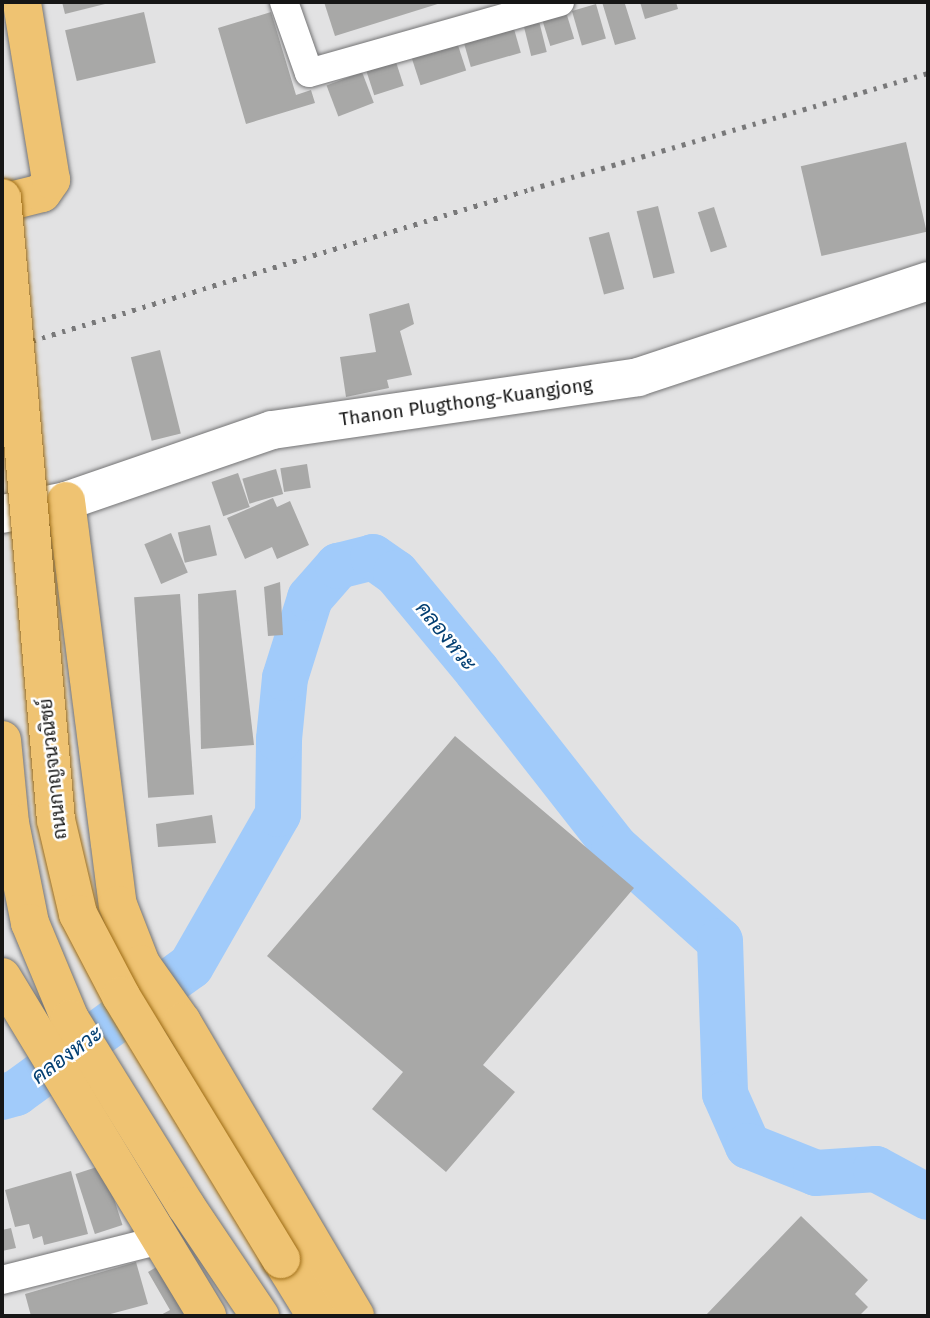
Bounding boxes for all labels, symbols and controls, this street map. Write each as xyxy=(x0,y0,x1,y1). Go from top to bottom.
street label: Thanon Plugthong-Kuangjong xyxy=(338,373,594,431)
water label: คลองหวะ xyxy=(410,596,482,676)
street label: ถนนกาญจนวณิชย์ xyxy=(34,697,72,841)
water label: คลองหวะ xyxy=(26,1021,108,1089)

